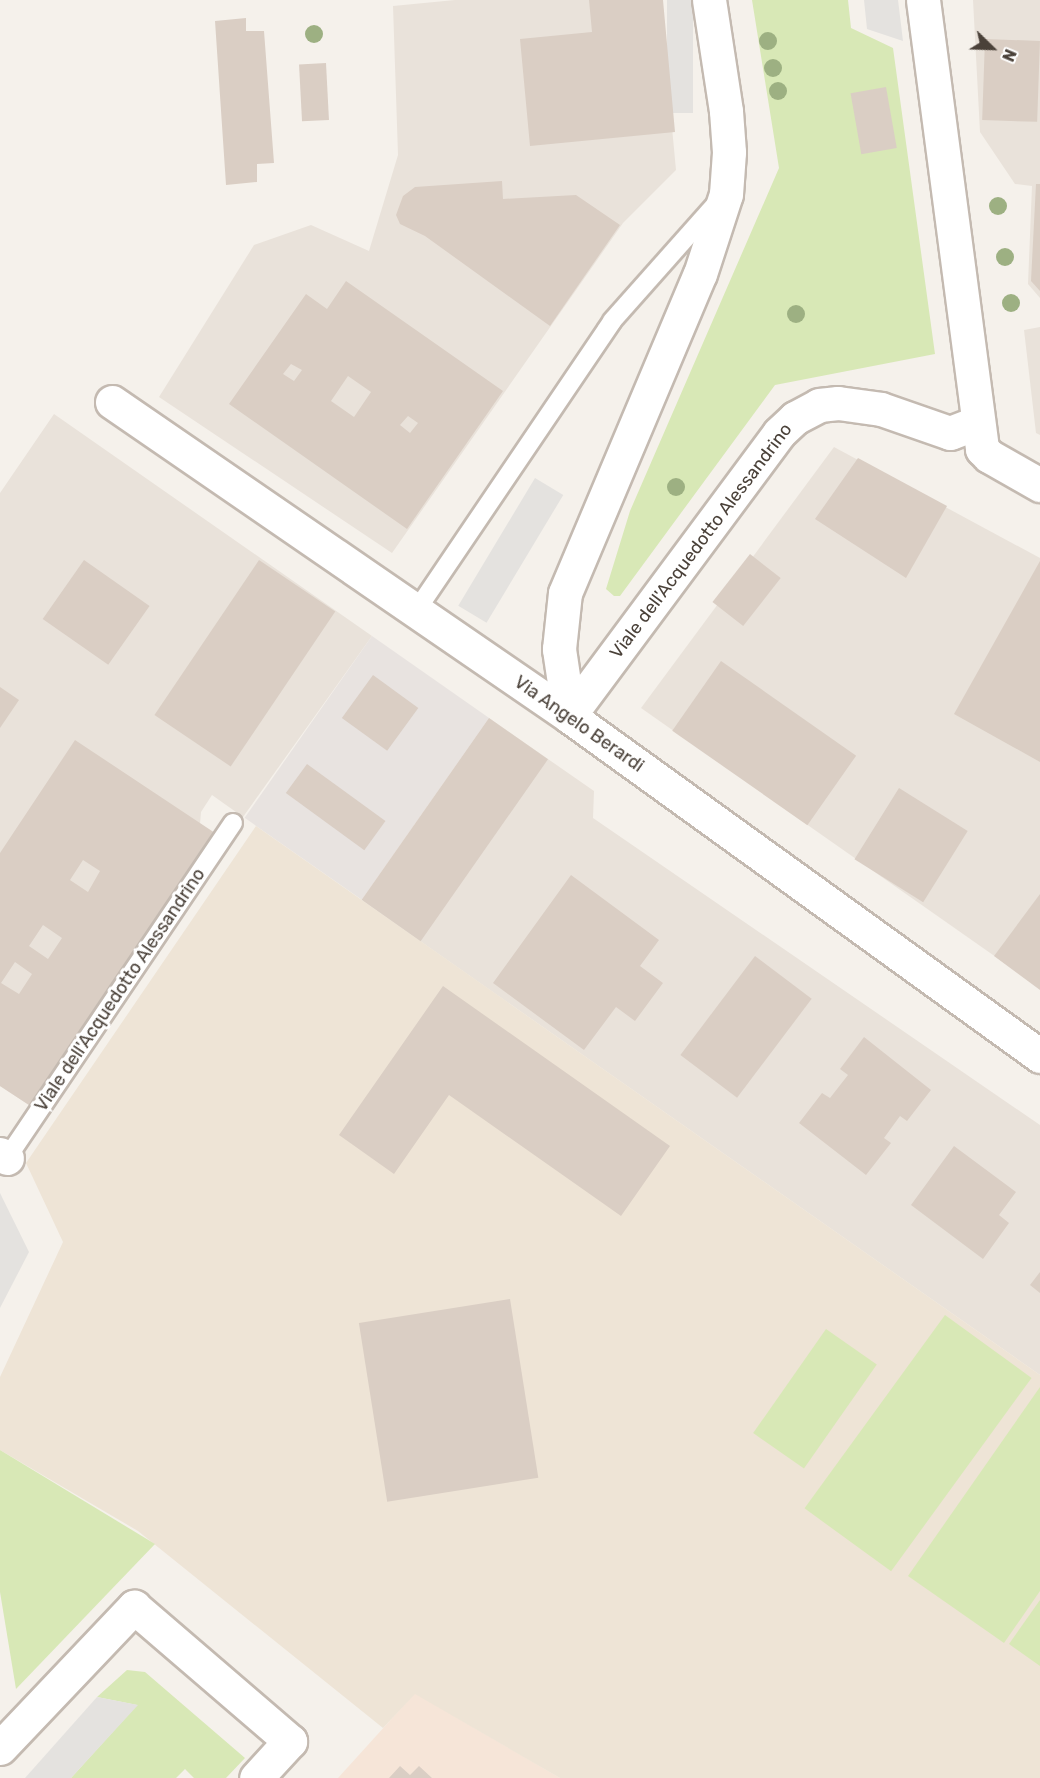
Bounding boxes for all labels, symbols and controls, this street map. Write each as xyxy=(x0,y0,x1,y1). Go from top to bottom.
north arrow xyxy=(962,18,1022,78)
text: N xyxy=(998,46,1020,64)
street label: Viale dell'Acquedotto Alessandrino xyxy=(605,419,797,663)
street label: Via Angelo Berardi xyxy=(510,671,648,777)
street label: Viale dell'Acquedotto Alessandrino xyxy=(30,864,210,1116)

